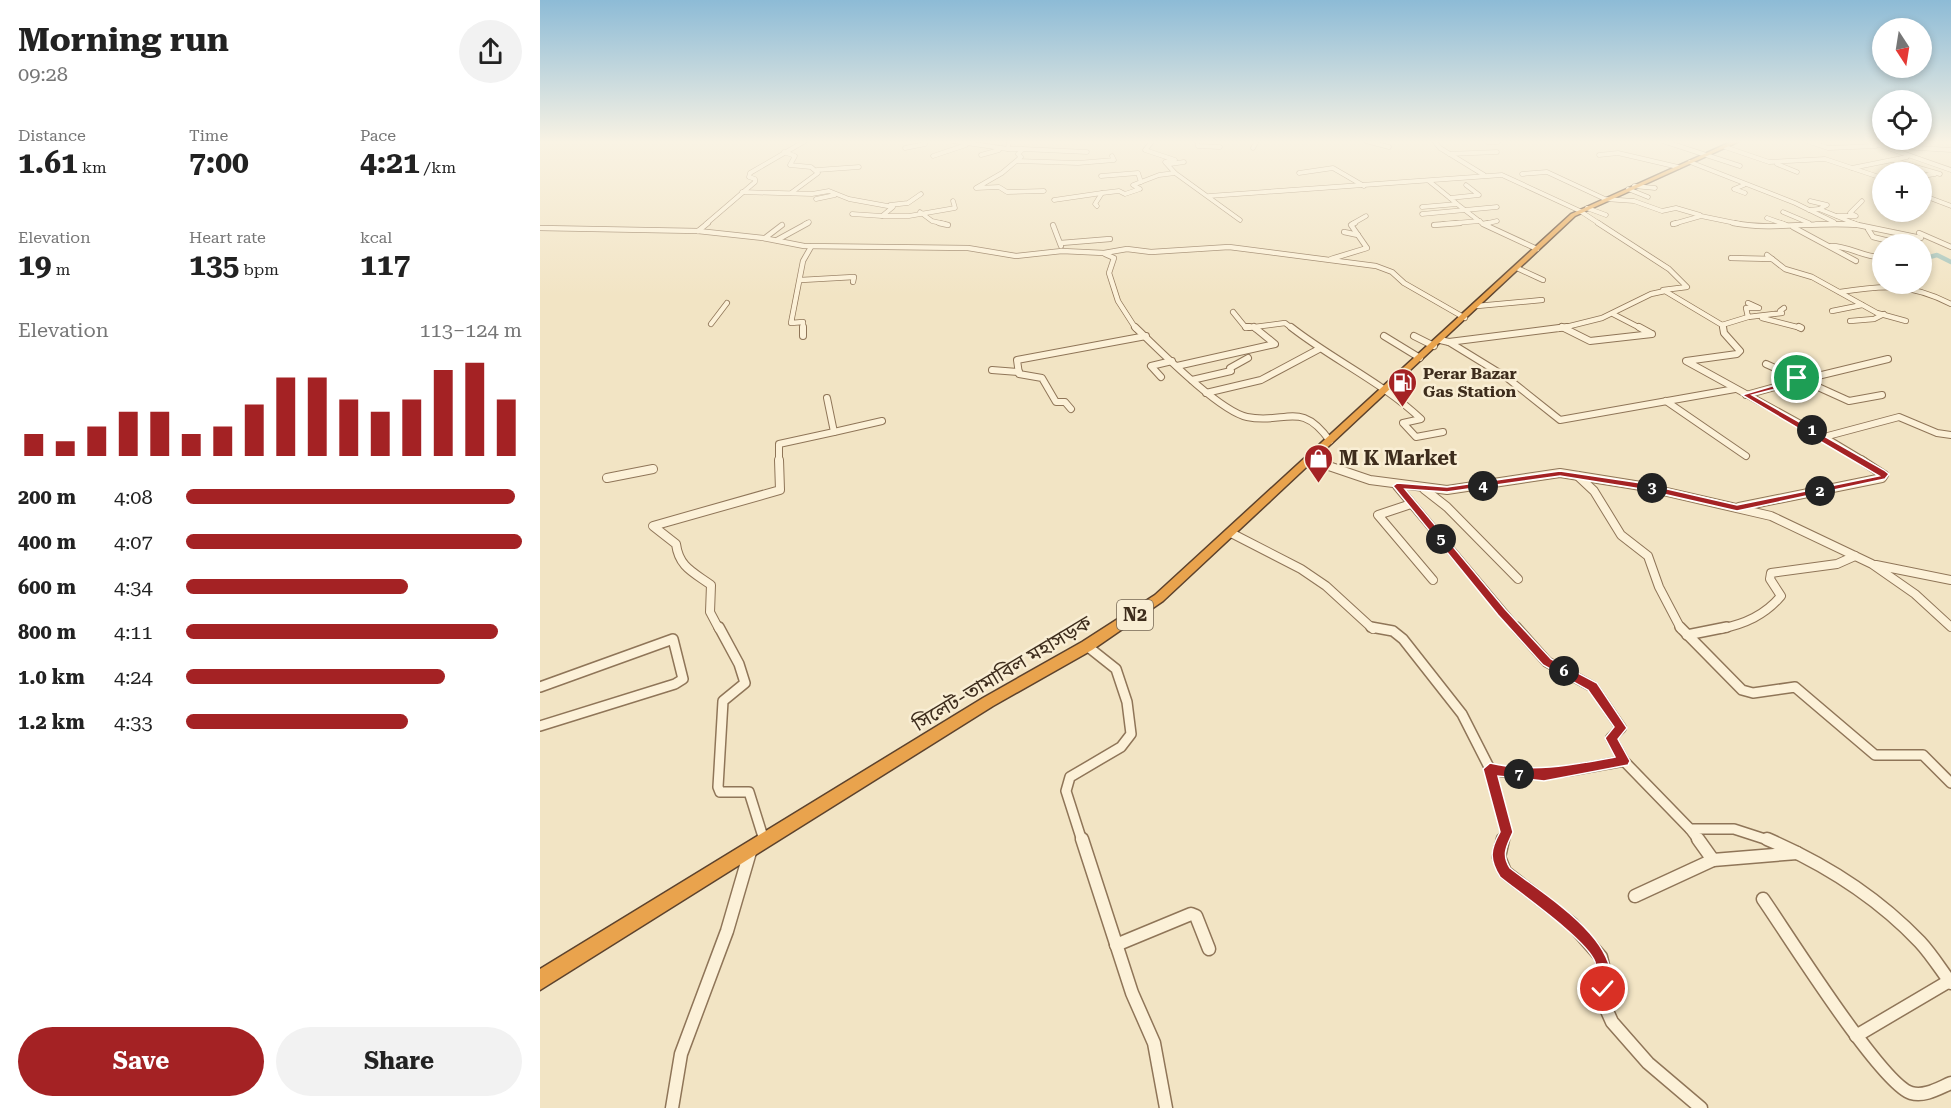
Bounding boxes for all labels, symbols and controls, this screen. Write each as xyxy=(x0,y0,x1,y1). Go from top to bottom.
north arrow xyxy=(1872,18,1932,78)
map controls xyxy=(1872,18,1932,294)
text: Morning run xyxy=(18,20,229,59)
button: share xyxy=(459,20,522,83)
text: 09:28 xyxy=(18,62,68,86)
button: locate xyxy=(1872,90,1932,150)
text: Distance xyxy=(18,126,86,145)
text: Time xyxy=(189,126,228,145)
text: Pace xyxy=(360,126,396,145)
text: 1.61 xyxy=(18,145,78,180)
text: 7:00 xyxy=(189,145,249,180)
text: 4:21 xyxy=(360,145,420,180)
text: km xyxy=(78,158,107,177)
text: /km xyxy=(420,158,456,177)
button: + xyxy=(1872,162,1932,222)
text: Elevation xyxy=(18,228,91,247)
text: Heart rate xyxy=(189,228,266,247)
text: kcal xyxy=(360,228,392,247)
button: − xyxy=(1872,234,1932,294)
text: 19 xyxy=(18,247,52,282)
text: 135 xyxy=(189,247,239,282)
text: 117 xyxy=(360,247,410,282)
text: m xyxy=(52,260,70,279)
text: bpm xyxy=(239,260,279,279)
text: Elevation xyxy=(18,318,109,342)
text: 113–124 m xyxy=(419,318,522,342)
pin xyxy=(1771,352,1822,403)
icon: arrive xyxy=(1780,361,1813,394)
place label: Perar Bazar Gas Station xyxy=(1423,364,1517,401)
fuel station icon: Perar Bazar Gas Station xyxy=(1386,366,1418,408)
pin: 1 xyxy=(1797,415,1827,445)
text: 1 xyxy=(1808,420,1816,439)
shop icon: M K Market xyxy=(1302,442,1334,484)
place label: M K Market xyxy=(1339,446,1457,470)
pin: 4 xyxy=(1468,471,1498,501)
pin: 3 xyxy=(1637,473,1667,503)
text: 4 xyxy=(1479,476,1487,495)
pin: 2 xyxy=(1805,476,1835,506)
text: 3 xyxy=(1648,478,1656,497)
text: 2 xyxy=(1816,481,1824,500)
text: 200 m xyxy=(18,485,76,509)
text: 4:08 xyxy=(114,485,153,509)
pin: 5 xyxy=(1426,524,1456,554)
text: 5 xyxy=(1437,529,1445,548)
text: 400 m xyxy=(18,530,76,554)
text: 4:07 xyxy=(114,530,153,554)
text: 600 m xyxy=(18,575,76,599)
text: 4:34 xyxy=(114,575,153,599)
road number: N2 xyxy=(1117,600,1153,630)
street label: সিলেট-তামাবিল মহাসড়ক xyxy=(907,610,1097,736)
text: 800 m xyxy=(18,620,76,644)
text: 4:11 xyxy=(114,620,153,644)
pin: 6 xyxy=(1549,656,1579,686)
text: 6 xyxy=(1560,661,1568,680)
text: 1.0 km xyxy=(18,665,85,689)
text: 4:24 xyxy=(114,665,153,689)
text: 1.2 km xyxy=(18,710,85,734)
text: 4:33 xyxy=(114,710,153,734)
pin: 7 xyxy=(1504,759,1534,789)
text: 7 xyxy=(1515,764,1523,783)
pin xyxy=(1577,963,1628,1014)
icon: check xyxy=(1586,972,1619,1005)
button: Save xyxy=(18,1027,264,1096)
button: Share xyxy=(276,1027,522,1096)

